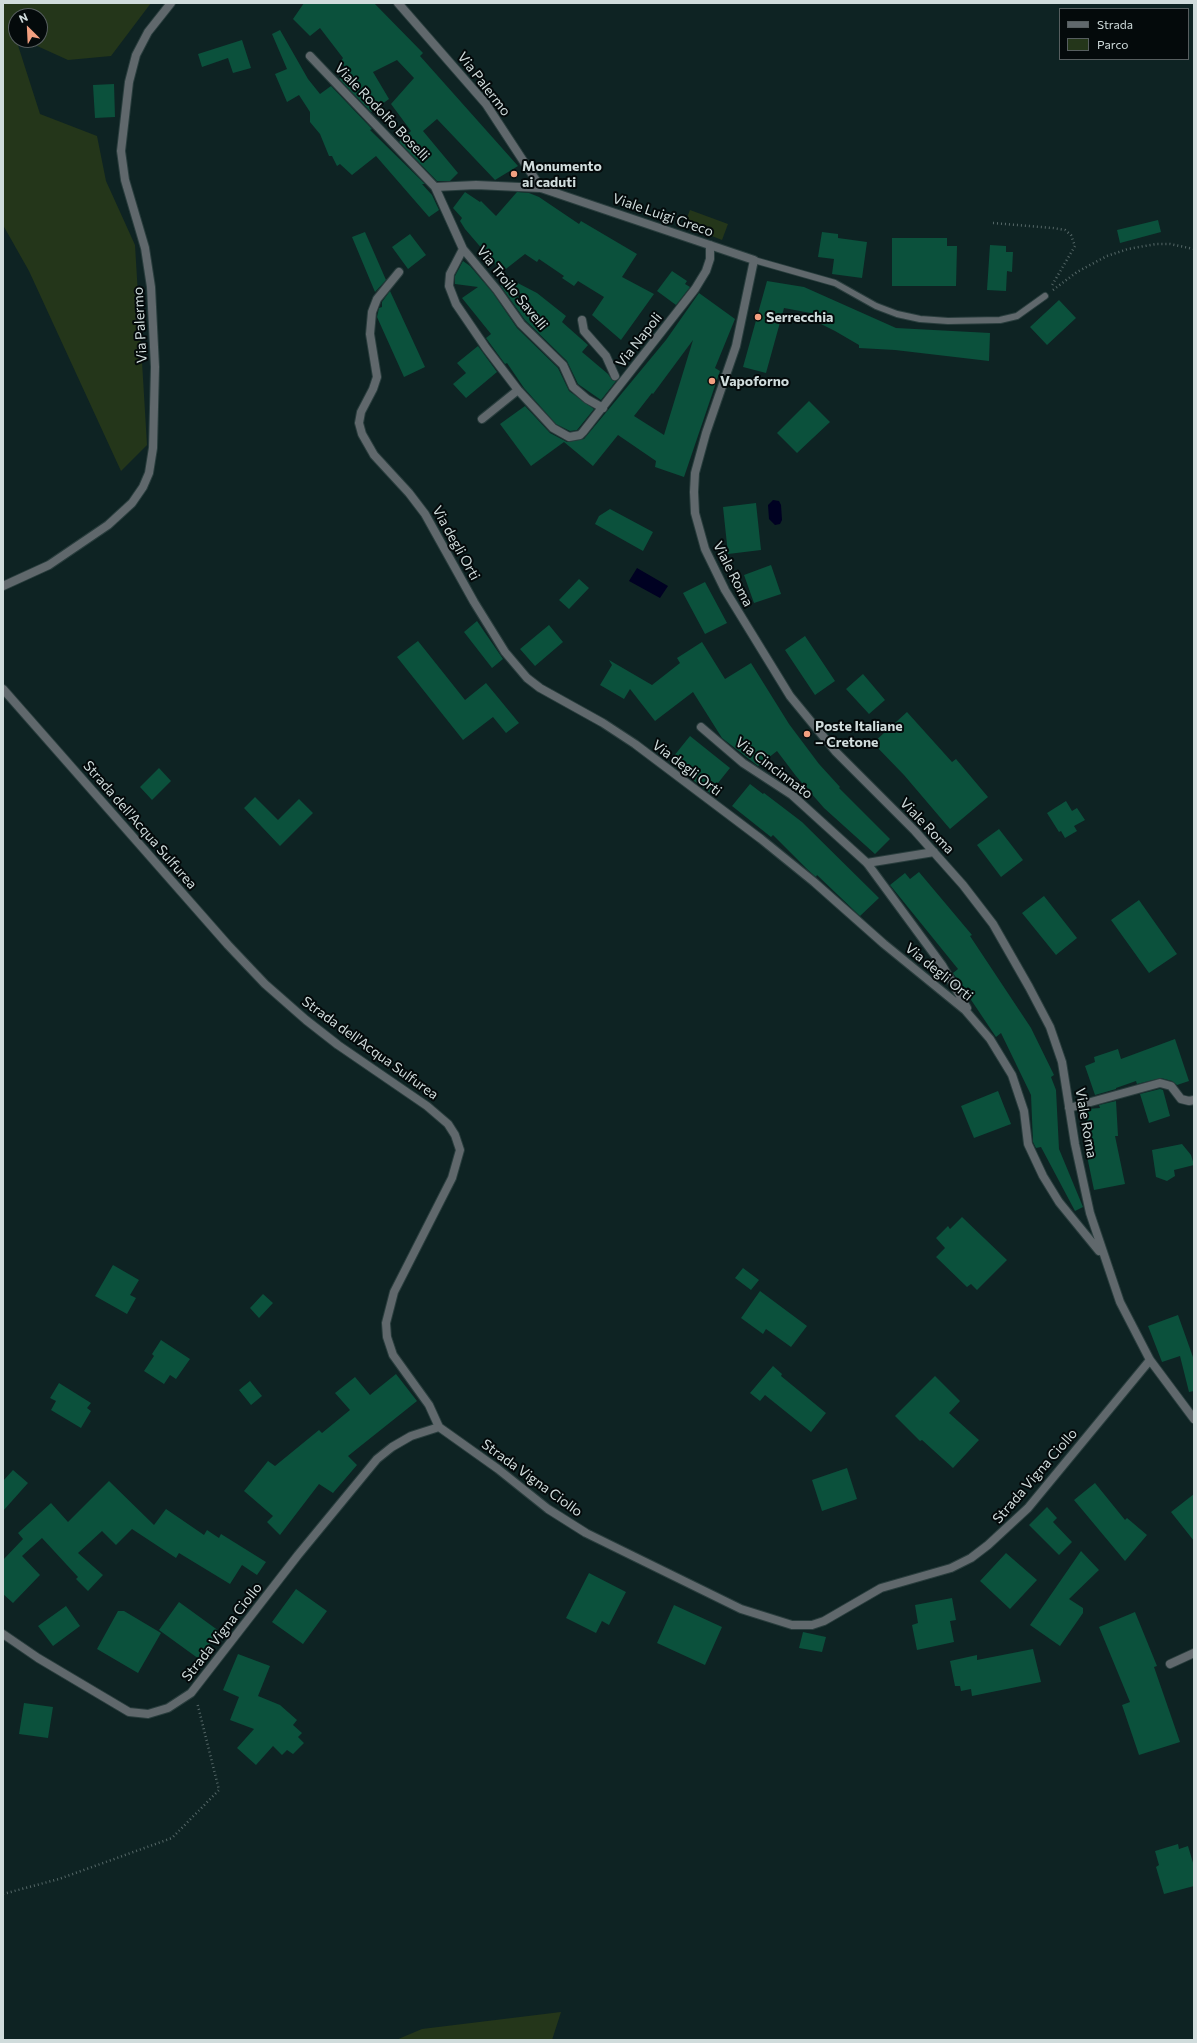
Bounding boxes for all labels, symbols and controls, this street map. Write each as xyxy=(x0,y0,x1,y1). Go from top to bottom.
north arrow xyxy=(8,8,48,48)
legend xyxy=(1059,8,1189,60)
text: N xyxy=(17,10,30,25)
text: Strada xyxy=(1097,17,1133,31)
text: Parco xyxy=(1097,37,1129,51)
street label: Via Palermo xyxy=(454,49,514,119)
street label: Viale Rodolfo Boselli xyxy=(331,60,433,164)
place label: Monumento ai caduti xyxy=(522,158,602,190)
marker: Monumento ai caduti xyxy=(509,169,519,179)
street label: Viale Luigi Greco xyxy=(610,190,716,240)
street label: Via Troilo Savelli xyxy=(473,243,551,333)
street label: Via Palermo xyxy=(130,286,150,364)
street label: Via Napoli xyxy=(612,309,666,371)
place label: Serrecchia xyxy=(766,309,833,325)
marker: Serrecchia xyxy=(753,312,763,322)
place label: Vapoforno xyxy=(720,373,789,389)
marker: Vapoforno xyxy=(707,376,717,386)
street label: Via degli Orti xyxy=(429,503,483,583)
street label: Viale Roma xyxy=(709,539,757,609)
place label: Poste Italiane – Cretone xyxy=(815,718,903,750)
marker: Poste Italiane – Cretone xyxy=(802,729,812,739)
street label: Via Cincinnato xyxy=(732,734,816,802)
street label: Via degli Orti xyxy=(649,736,725,800)
street label: Strada dell'Acqua Sulfurea xyxy=(80,757,200,893)
street label: Viale Roma xyxy=(896,795,958,857)
street label: Via degli Orti xyxy=(902,940,976,1004)
street label: Strada dell'Acqua Sulfurea xyxy=(298,993,442,1103)
street label: Viale Roma xyxy=(1072,1087,1100,1159)
street label: Strada Vigna Ciollo xyxy=(989,1425,1081,1527)
street label: Strada Vigna Ciollo xyxy=(478,1436,586,1520)
street label: Strada Vigna Ciollo xyxy=(178,1579,266,1685)

